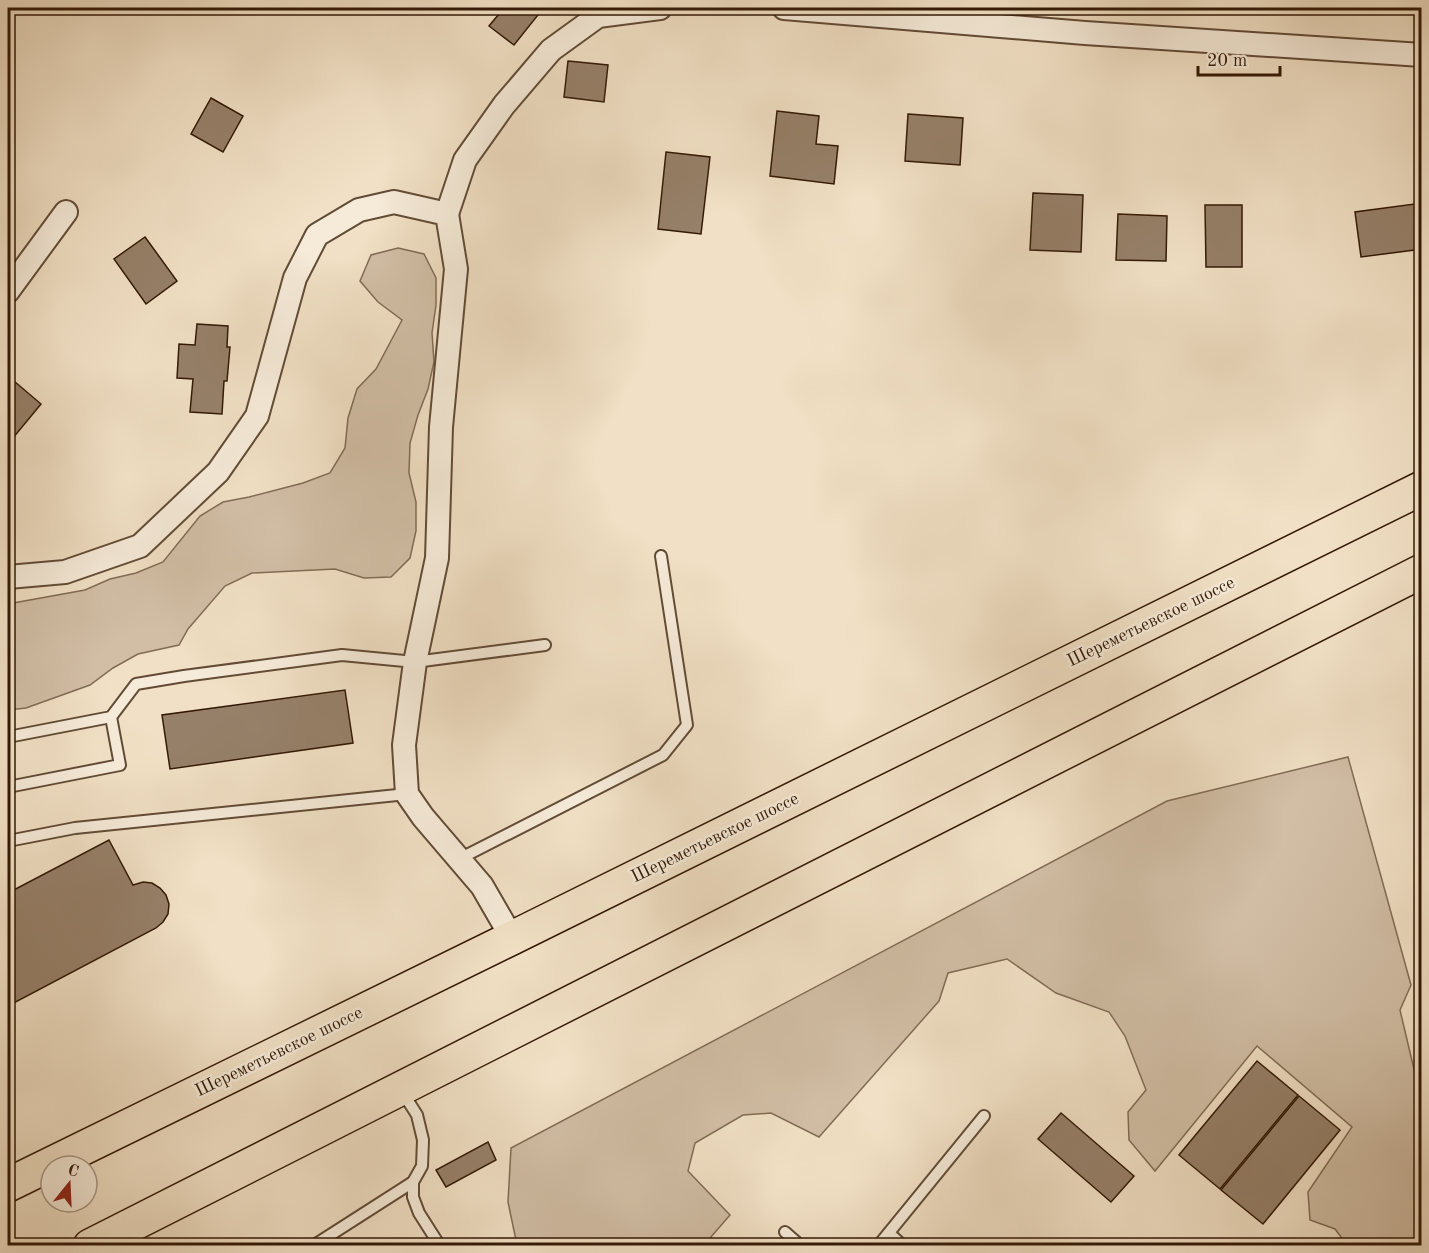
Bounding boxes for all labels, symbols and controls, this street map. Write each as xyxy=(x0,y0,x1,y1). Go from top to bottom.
scale bar xyxy=(1198,39,1280,77)
text: 20 m xyxy=(1207,52,1247,70)
street label: Шереметьевское шоссе xyxy=(1064,574,1238,670)
street label: Шереметьевское шоссе xyxy=(628,790,802,886)
street label: Шереметьевское шоссе xyxy=(192,1004,366,1100)
north arrow xyxy=(39,1154,99,1214)
text: С xyxy=(66,1162,81,1181)

